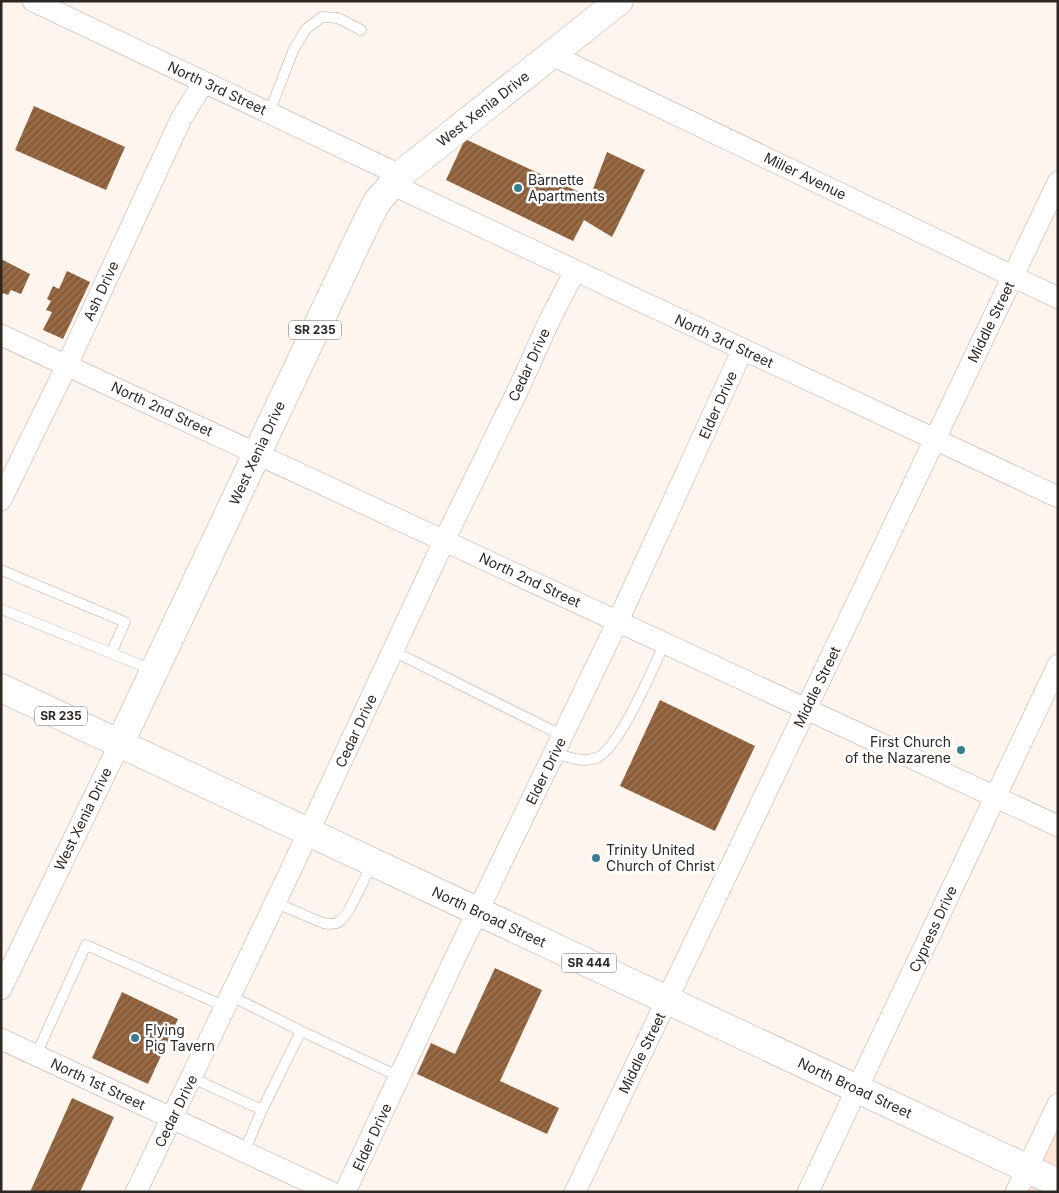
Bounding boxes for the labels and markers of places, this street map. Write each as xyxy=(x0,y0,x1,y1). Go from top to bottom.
place label: Barnette Apartments xyxy=(528,171,605,204)
marker: Barnette Apartments xyxy=(512,182,524,194)
place label: First Church of the Nazarene xyxy=(845,733,951,766)
marker: First Church of the Nazarene xyxy=(955,744,967,756)
place label: Trinity United Church of Christ xyxy=(606,841,715,874)
marker: Trinity United Church of Christ xyxy=(590,852,602,864)
place label: Flying Pig Tavern xyxy=(145,1021,215,1054)
marker: Flying Pig Tavern xyxy=(129,1032,141,1044)

